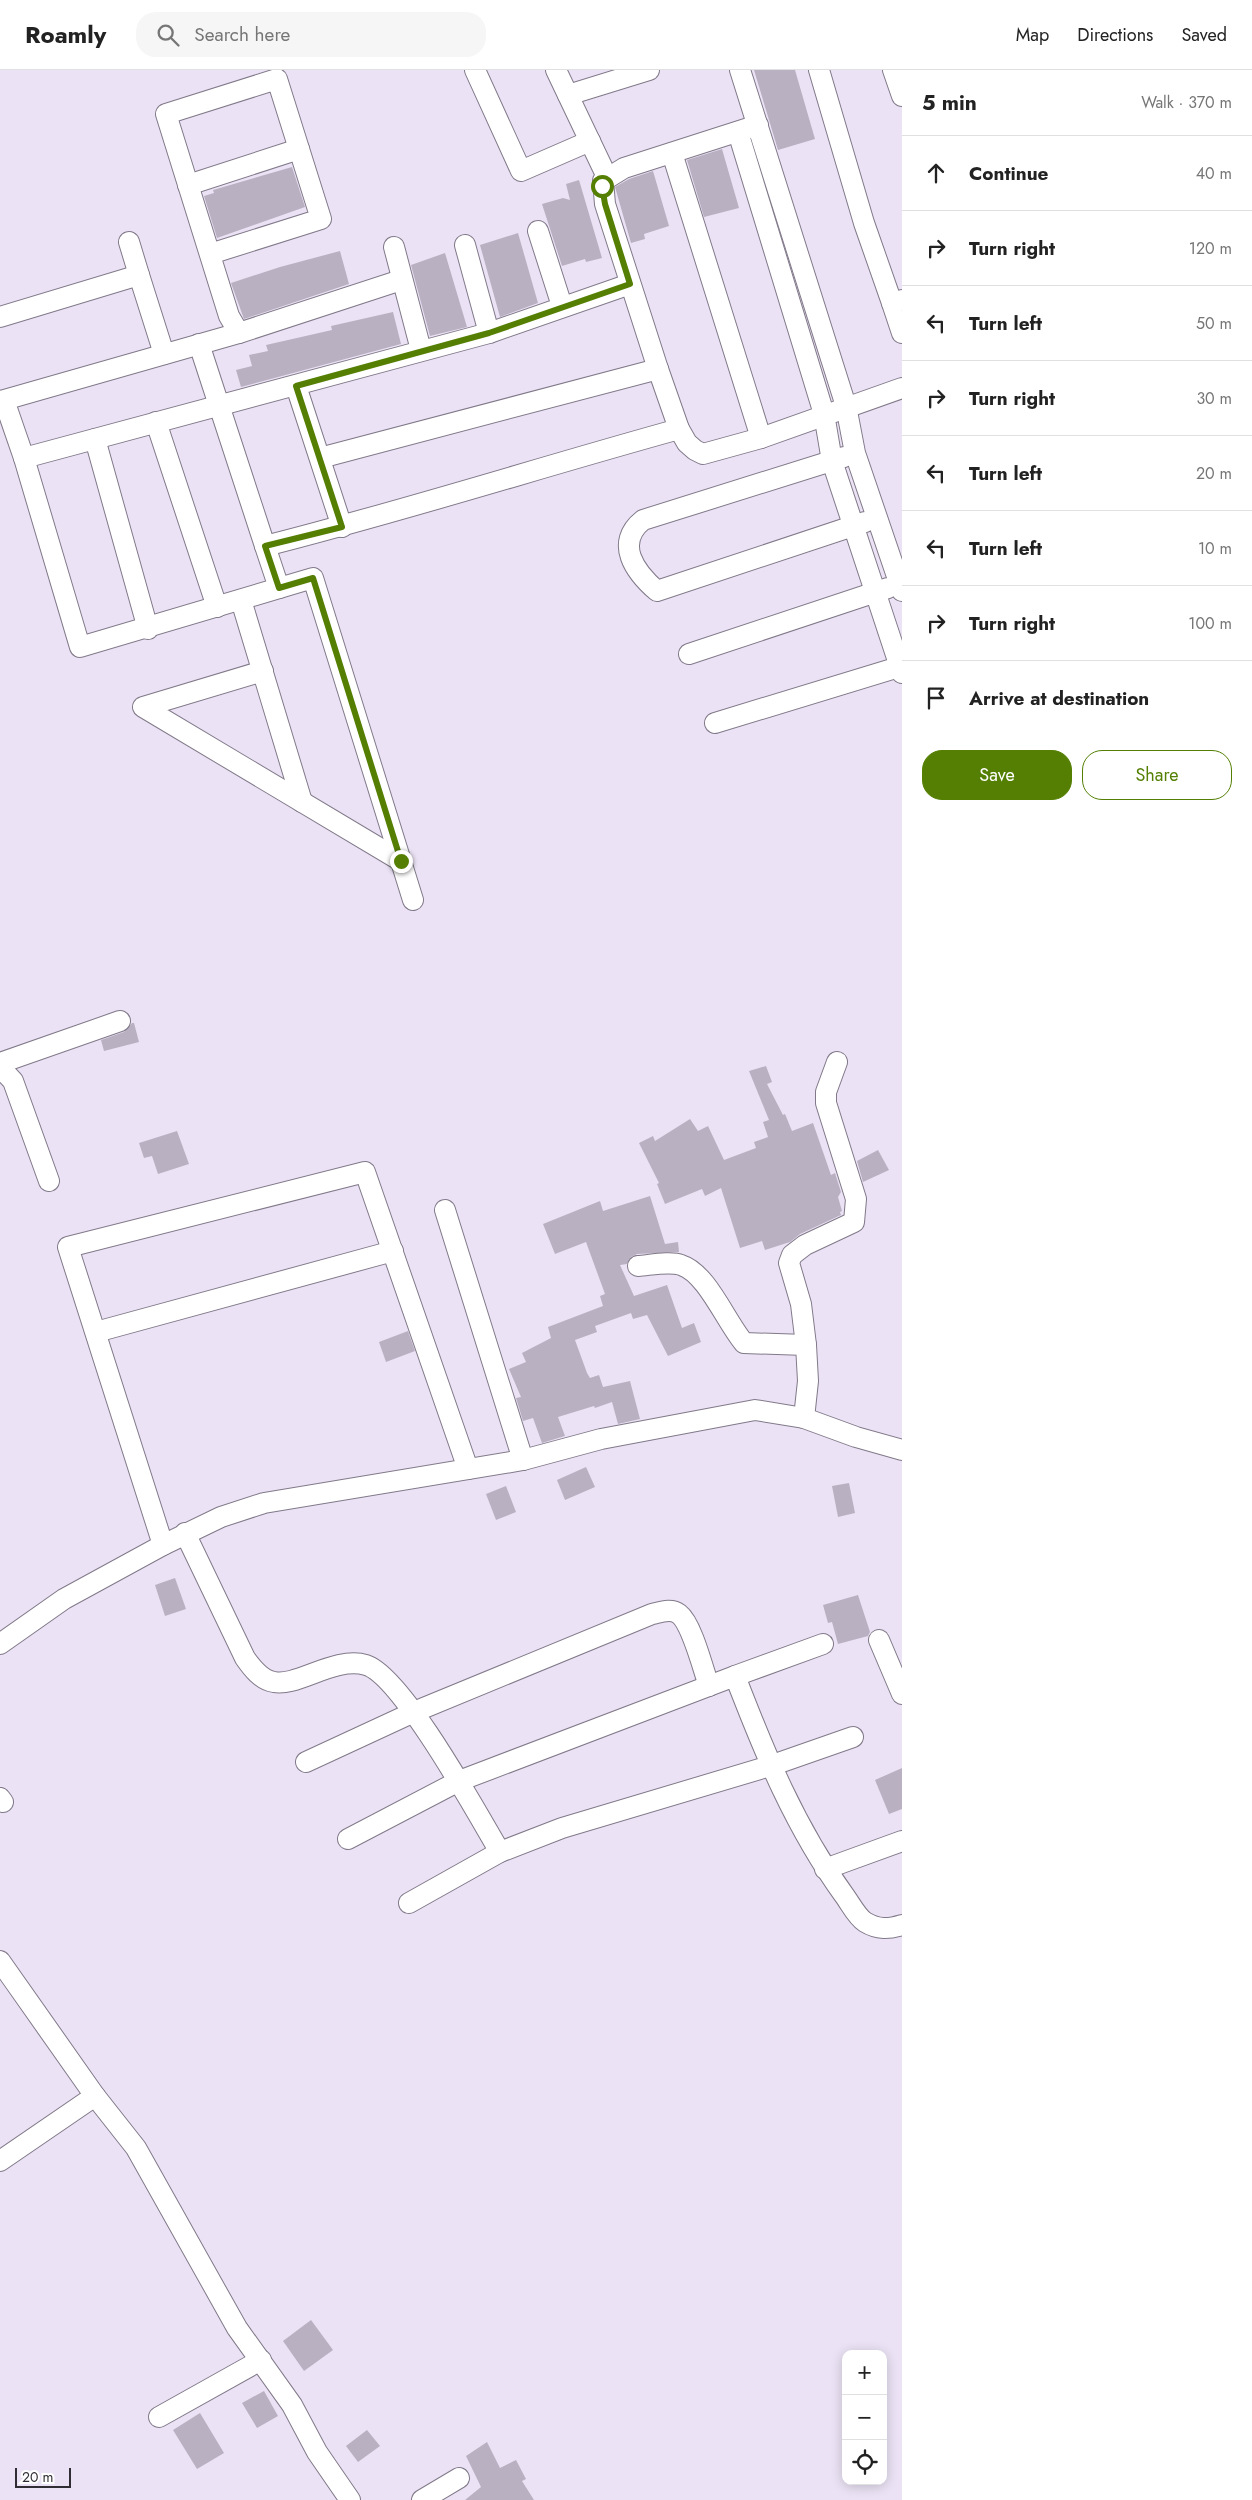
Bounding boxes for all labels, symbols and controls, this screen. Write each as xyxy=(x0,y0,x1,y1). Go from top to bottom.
search box xyxy=(136,12,486,57)
text: Roamly xyxy=(25,17,106,52)
icon: search xyxy=(154,21,182,49)
text: Search here xyxy=(194,21,290,48)
text: Map xyxy=(1016,22,1049,48)
text: Directions xyxy=(1077,22,1153,48)
text: Saved xyxy=(1181,22,1227,48)
text: 5 min xyxy=(922,88,977,118)
text: Walk · 370 m xyxy=(1141,91,1232,114)
icon: ahead xyxy=(922,159,950,187)
text: Continue xyxy=(969,160,1048,187)
text: 40 m xyxy=(1196,162,1232,185)
route start xyxy=(591,175,614,198)
icon: right xyxy=(922,234,950,262)
text: Turn right xyxy=(969,235,1055,262)
text: 120 m xyxy=(1189,237,1232,260)
icon: left xyxy=(922,309,950,337)
text: Turn left xyxy=(969,310,1042,337)
text: 50 m xyxy=(1196,312,1232,335)
icon: right xyxy=(922,384,950,412)
text: Turn right xyxy=(969,385,1055,412)
text: 30 m xyxy=(1196,387,1232,410)
icon: left xyxy=(922,459,950,487)
text: Turn left xyxy=(969,460,1042,487)
text: 20 m xyxy=(1196,462,1232,485)
icon: left xyxy=(922,534,950,562)
text: Turn left xyxy=(969,535,1042,562)
text: 10 m xyxy=(1198,537,1232,560)
icon: right xyxy=(922,609,950,637)
text: Turn right xyxy=(969,610,1055,637)
text: 100 m xyxy=(1188,612,1232,635)
icon: arrive xyxy=(922,684,950,712)
text: Arrive at destination xyxy=(969,685,1149,712)
button: Save xyxy=(922,750,1072,800)
button: Share xyxy=(1082,750,1232,800)
route end xyxy=(390,850,413,873)
map controls xyxy=(842,2350,887,2485)
button: + xyxy=(842,2350,887,2395)
button: − xyxy=(842,2395,887,2440)
button: locate xyxy=(842,2440,887,2485)
scale bar xyxy=(15,2465,71,2488)
text: 20 m xyxy=(22,2467,54,2487)

